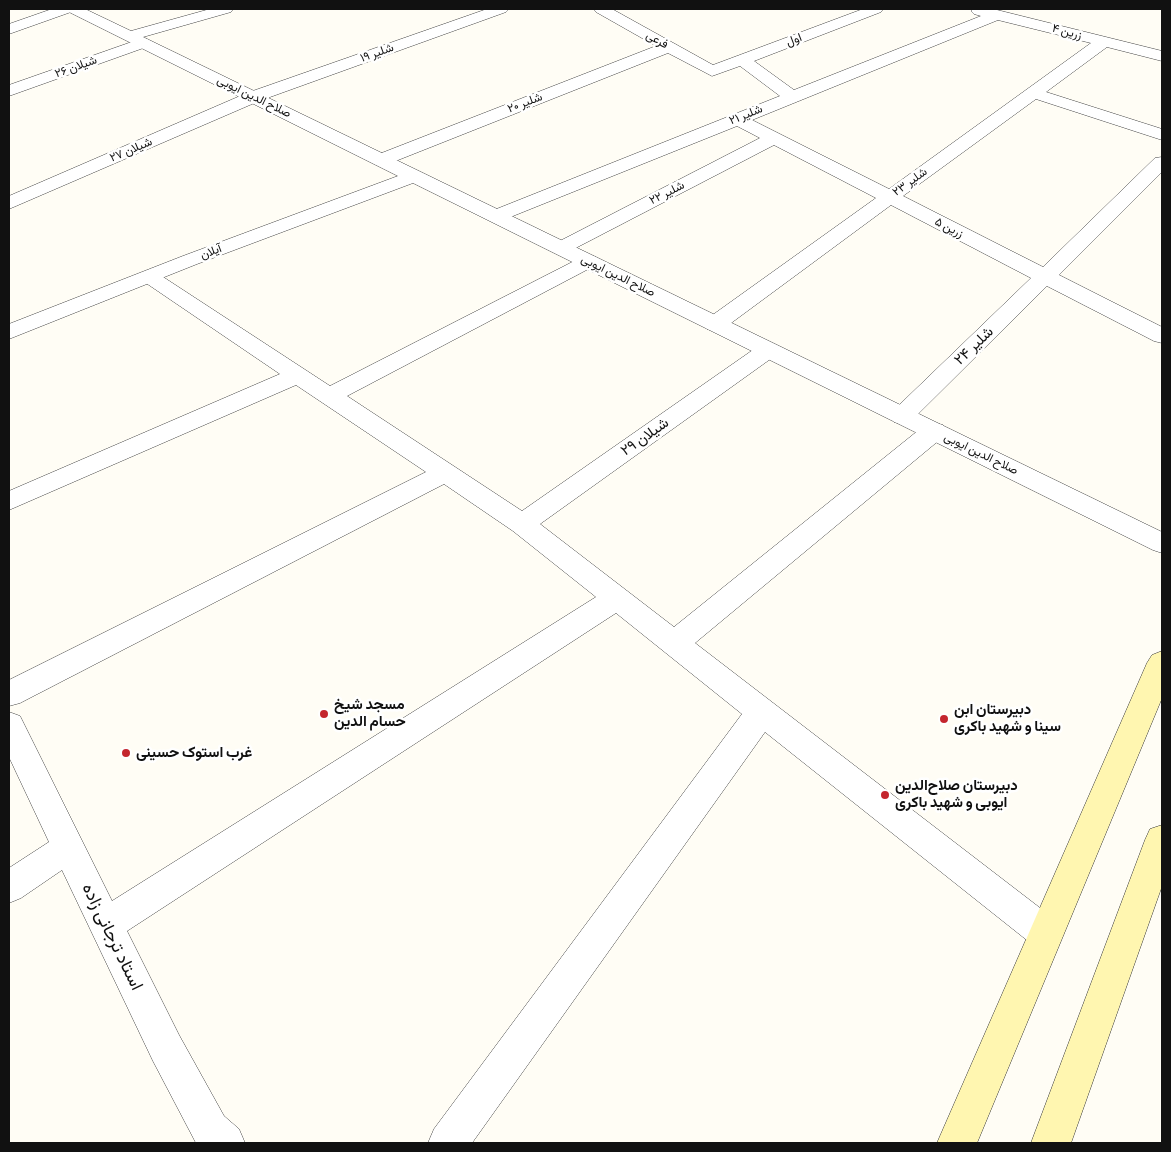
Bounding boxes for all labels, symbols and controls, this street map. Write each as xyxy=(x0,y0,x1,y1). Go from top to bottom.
street label: زرین ۴ xyxy=(1051,21,1083,43)
street label: فرعی xyxy=(643,28,671,52)
street label: اول xyxy=(784,30,804,50)
street label: شلیر ۱۹ xyxy=(358,40,396,66)
street label: شیلان ۲۶ xyxy=(53,53,99,81)
street label: صلاح الدین ایوبی xyxy=(215,73,293,121)
street label: شلیر ۲۰ xyxy=(505,90,545,116)
street label: شلیر ۲۱ xyxy=(727,102,765,128)
street label: شیلان ۲۷ xyxy=(108,135,154,165)
street label: شلیر ۲۳ xyxy=(890,165,930,199)
street label: شلیر ۲۲ xyxy=(647,178,687,208)
street label: زرین ۵ xyxy=(932,215,966,241)
street label: آیلان xyxy=(198,241,224,263)
street label: صلاح الدین ایوبی xyxy=(579,252,657,300)
street label: شلیر ۲۴ xyxy=(951,323,997,369)
street label: شیلان ۲۹ xyxy=(617,414,673,460)
street label: صلاح الدین ایوبی xyxy=(942,430,1020,478)
place label: مسجد شیخ حسام الدین xyxy=(334,696,406,731)
place label: دبیرستان ابن سینا و شهید باکری xyxy=(954,701,1061,736)
marker: مسجد شیخ حسام الدین xyxy=(318,708,330,720)
marker: دبیرستان ابن سینا و شهید باکری xyxy=(938,713,950,725)
place label: غرب استوک حسینی xyxy=(136,744,252,762)
marker: غرب استوک حسینی xyxy=(120,747,132,759)
place label: دبیرستان صلاح‌الدین ایوبی و شهید باکری xyxy=(895,777,1018,812)
marker: دبیرستان صلاح‌الدین ایوبی و شهید باکری xyxy=(879,789,891,801)
street label: استاد ترجانی زاده xyxy=(77,880,147,994)

